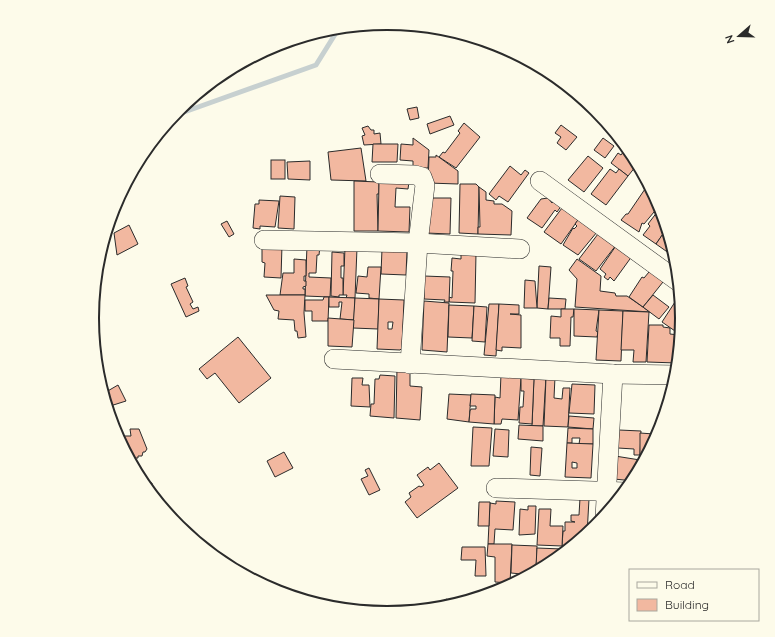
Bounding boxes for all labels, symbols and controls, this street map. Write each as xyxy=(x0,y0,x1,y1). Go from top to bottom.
north arrow xyxy=(719,16,759,56)
text: N xyxy=(722,33,738,46)
legend xyxy=(629,569,759,621)
text: Road xyxy=(665,577,695,592)
text: Building xyxy=(665,597,709,612)

